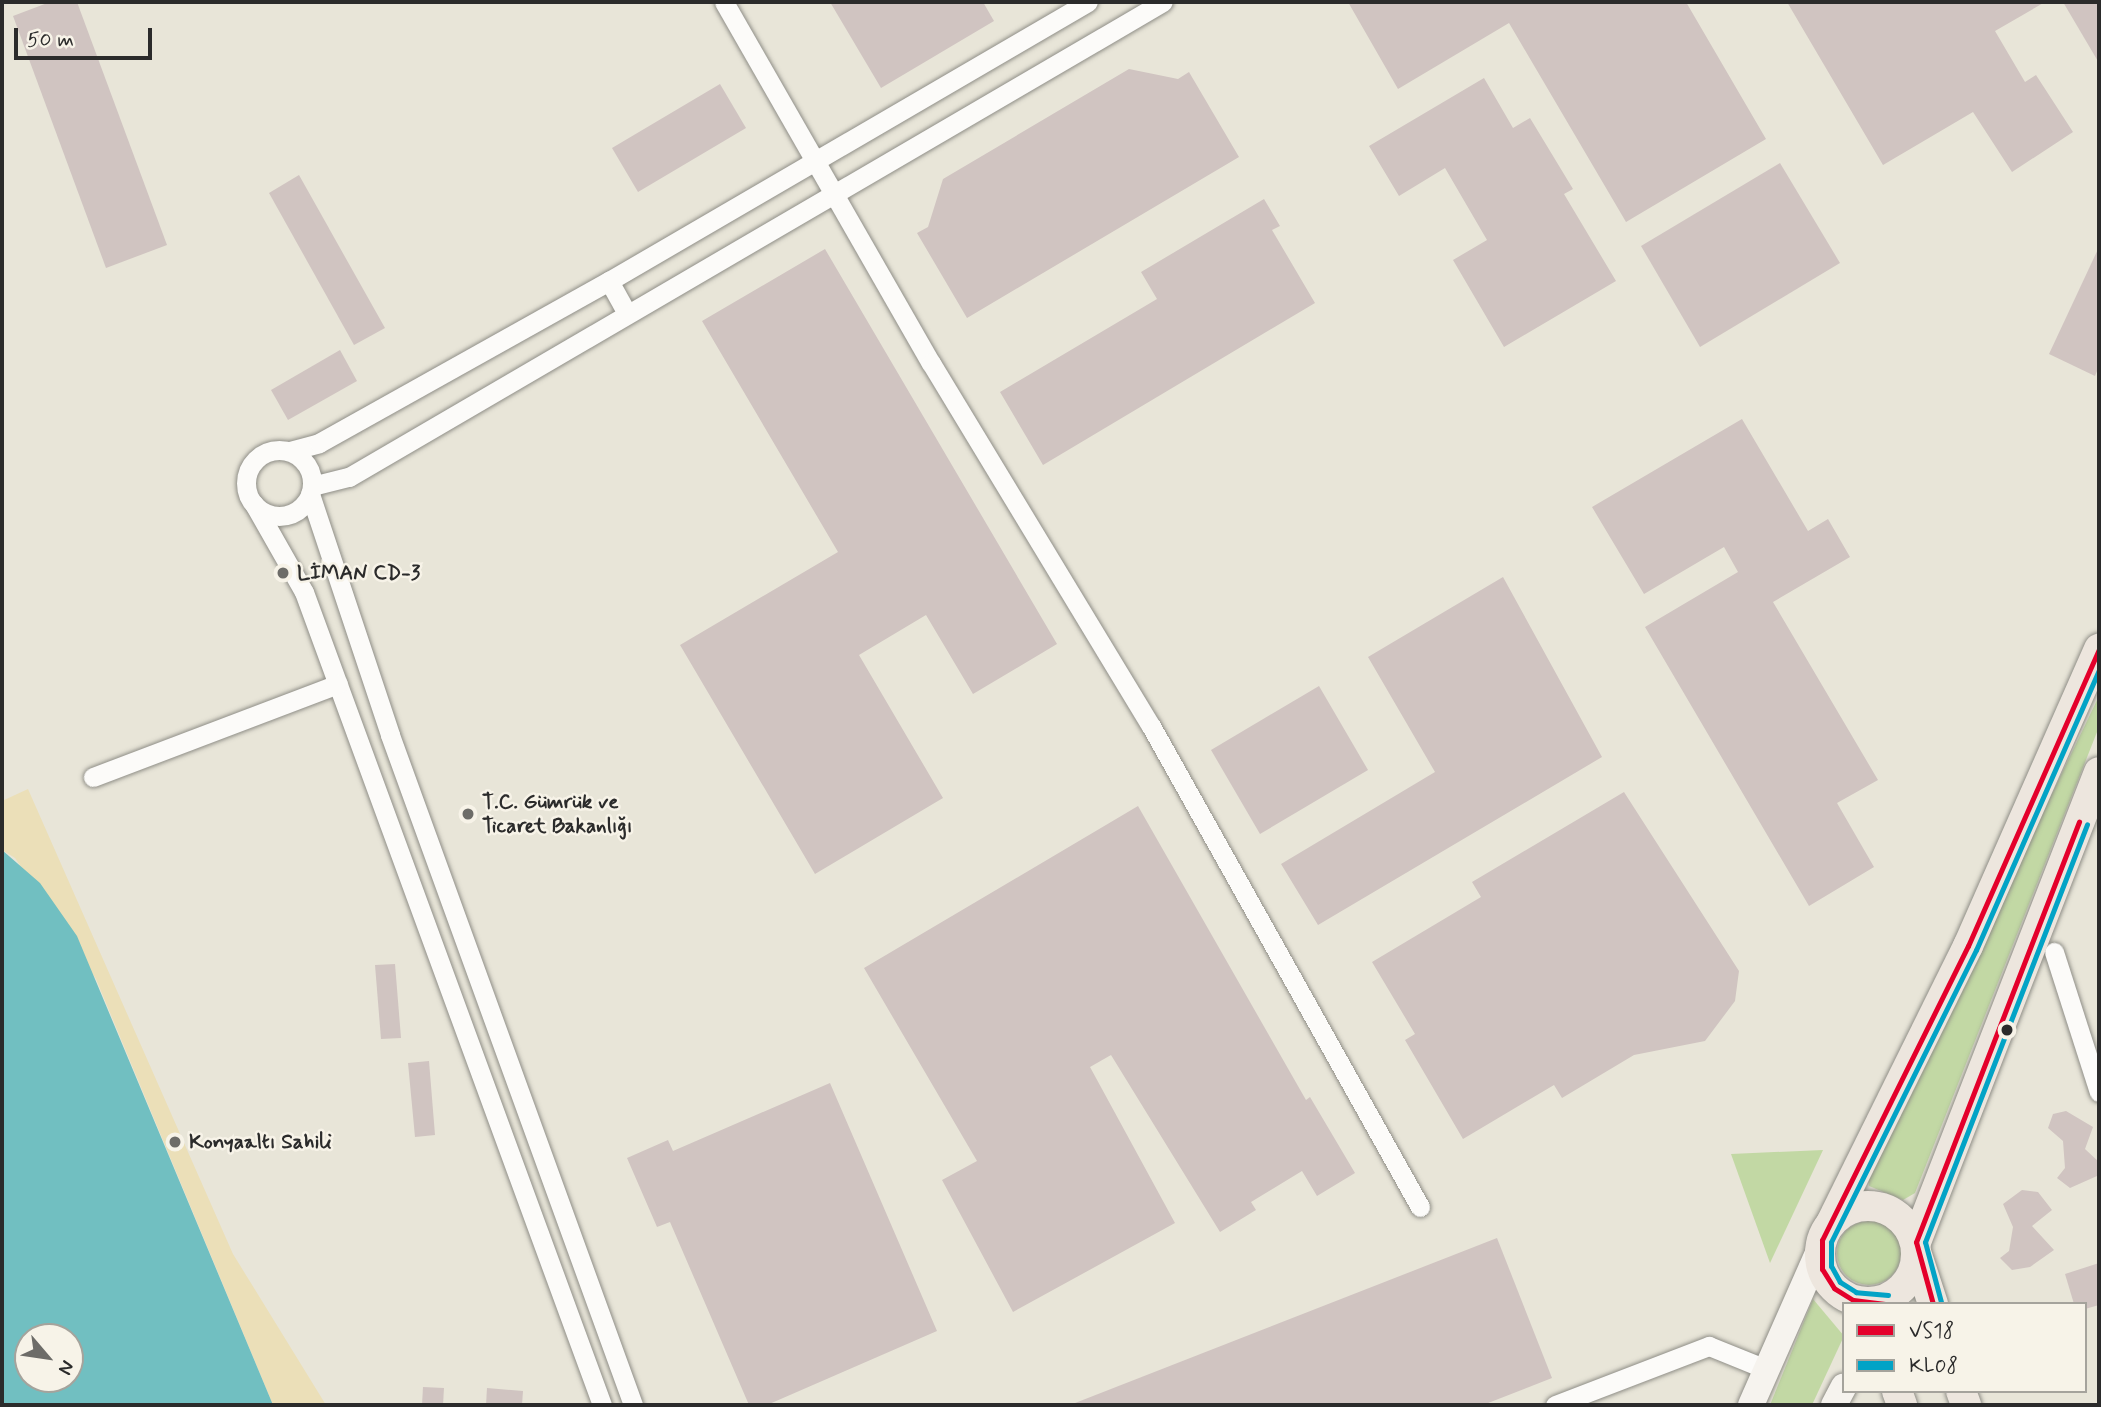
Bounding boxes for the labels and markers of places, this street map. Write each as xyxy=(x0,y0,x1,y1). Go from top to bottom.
place label: LİMAN CD-3 xyxy=(297,560,421,586)
marker: LİMAN CD-3 xyxy=(275,565,291,581)
place label: T.C. Gümrük ve Ticaret Bakanlığı xyxy=(482,789,640,839)
marker: T.C. Gümrük ve Ticaret Bakanlığı xyxy=(460,806,476,822)
unlabelled marker xyxy=(2000,1023,2014,1037)
place label: Konyaaltı Sahili xyxy=(189,1129,332,1155)
marker: Konyaaltı Sahili xyxy=(167,1134,183,1150)

